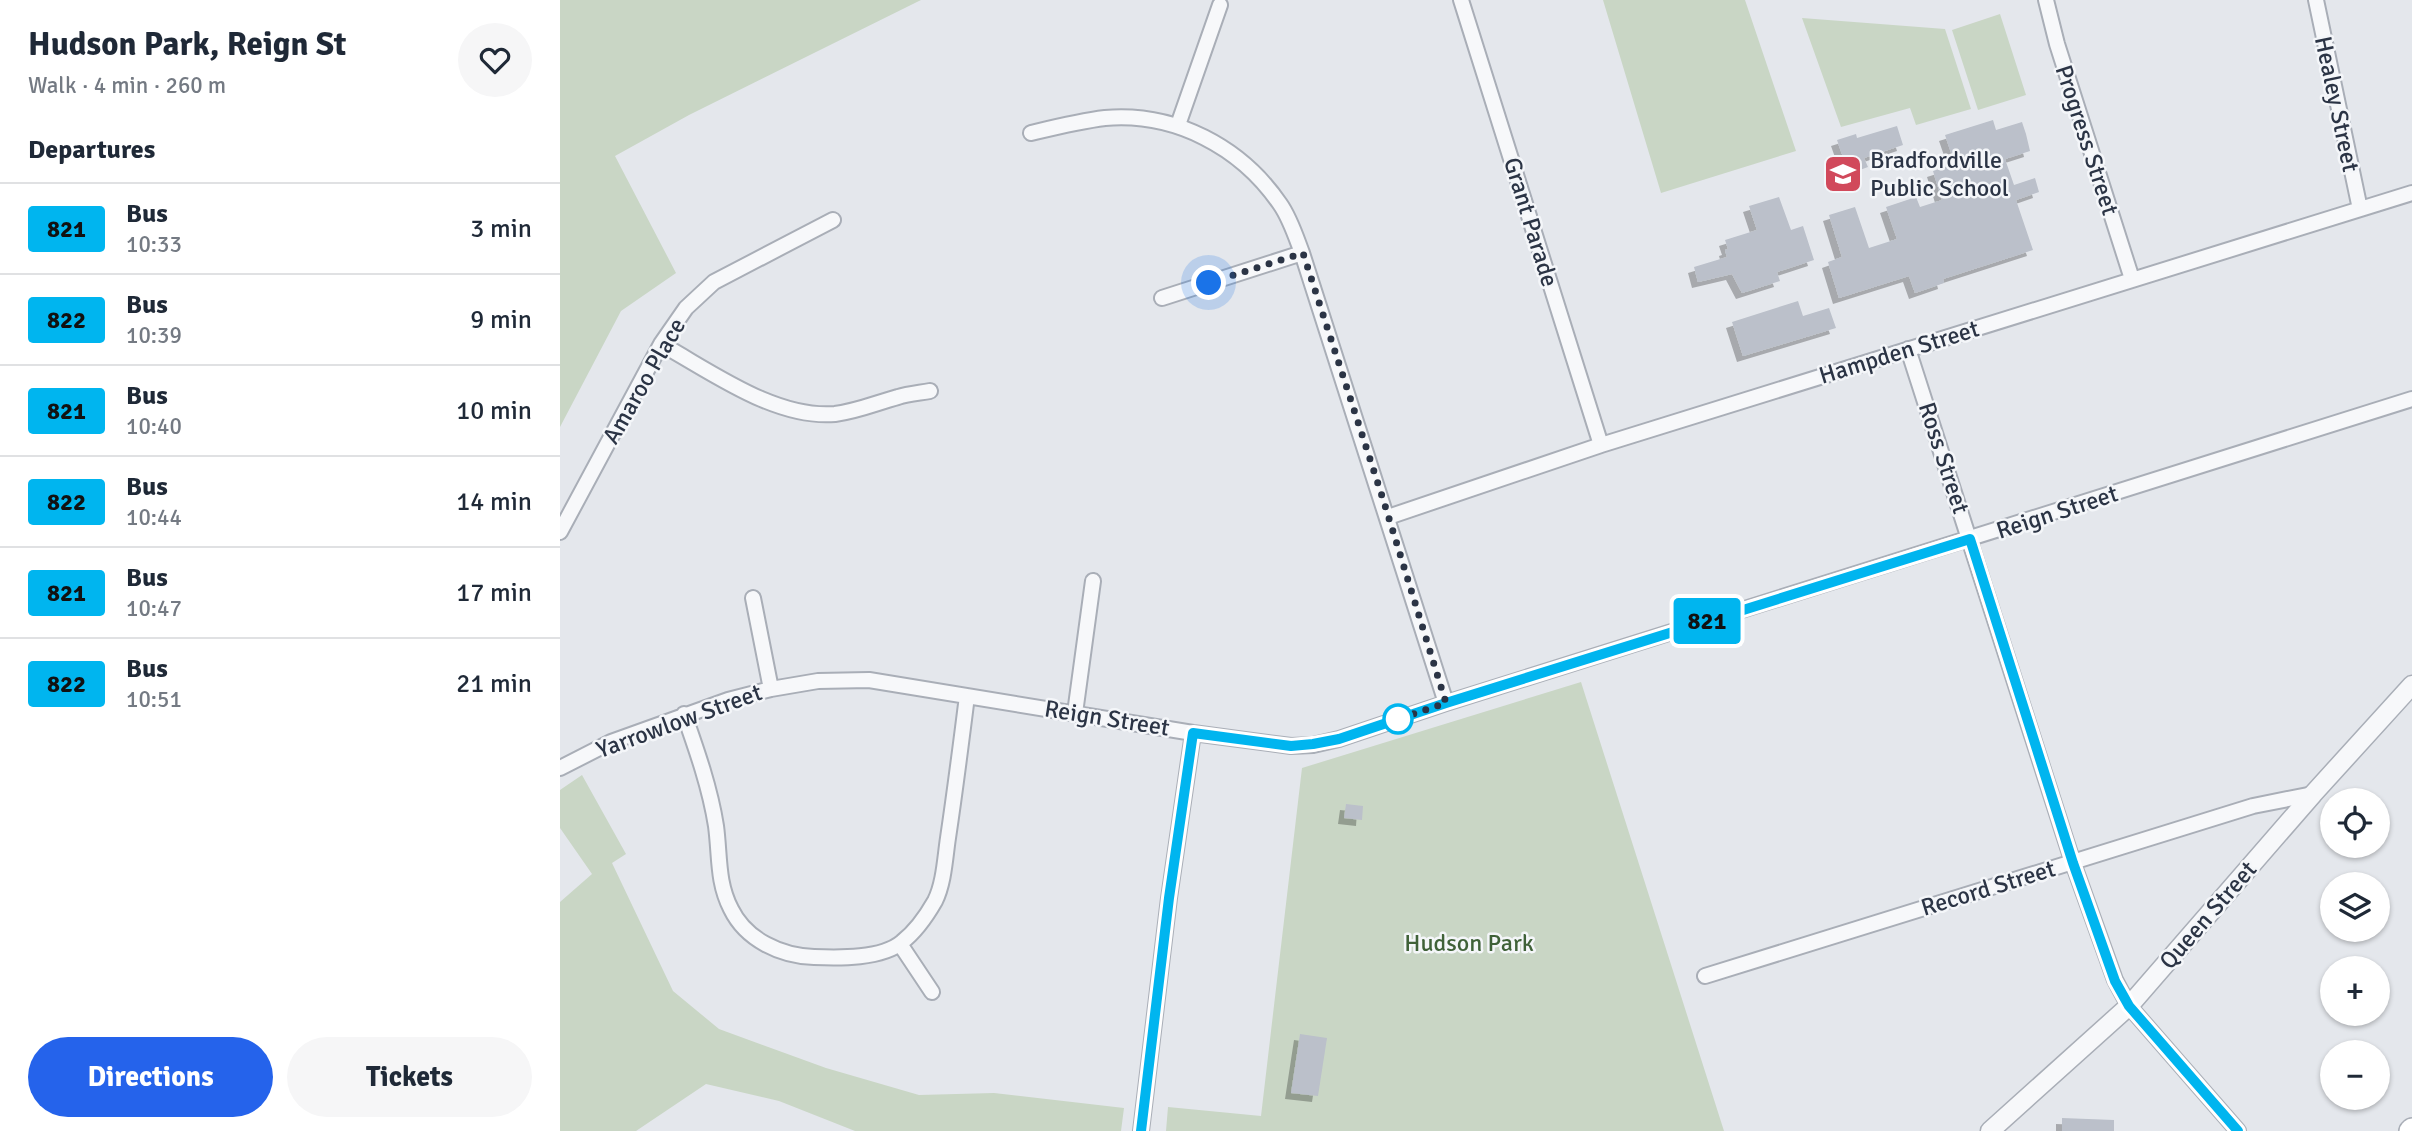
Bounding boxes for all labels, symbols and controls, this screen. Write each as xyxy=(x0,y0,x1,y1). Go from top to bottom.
button: heart xyxy=(458,23,532,97)
text: Hudson Park, Reign St xyxy=(28,24,346,65)
street label: Healey Street xyxy=(2308,33,2366,175)
street label: Progress Street xyxy=(2049,61,2125,219)
text: Walk · 4 min · 260 m xyxy=(28,71,226,100)
text: Departures xyxy=(28,134,155,166)
place label: Bradfordville Public School xyxy=(1870,145,2009,203)
school or university icon: Bradfordville Public School xyxy=(1822,153,1864,195)
street label: Grant Parade xyxy=(1497,154,1565,290)
text: Bus xyxy=(126,198,168,230)
text: 3 min xyxy=(470,213,532,245)
text: 821 xyxy=(47,214,86,244)
text: 10:33 xyxy=(126,230,182,259)
your location xyxy=(1191,265,1226,300)
text: Bus xyxy=(126,289,168,321)
text: 9 min xyxy=(470,304,532,336)
text: 822 xyxy=(47,305,86,335)
street label: Amaroo Place xyxy=(596,313,692,449)
street label: Hampden Street xyxy=(1815,313,1983,391)
text: 10:39 xyxy=(126,321,182,350)
text: Bus xyxy=(126,380,168,412)
text: 10 min xyxy=(456,395,532,427)
text: 821 xyxy=(47,396,86,426)
street label: Ross Street xyxy=(1912,398,1976,518)
text: 10:40 xyxy=(126,412,182,441)
text: Bus xyxy=(126,471,168,503)
street label: Reign Street xyxy=(1992,478,2122,546)
text: 14 min xyxy=(456,486,532,518)
text: 822 xyxy=(47,487,86,517)
text: 10:44 xyxy=(126,503,182,532)
text: Bus xyxy=(126,562,168,594)
text: 17 min xyxy=(456,577,532,609)
text: 821 xyxy=(47,578,86,608)
text: 10:47 xyxy=(126,594,182,623)
line badge: 821 xyxy=(1667,598,1747,644)
text: 821 xyxy=(1688,606,1726,636)
text: Bus xyxy=(126,653,168,685)
text: 21 min xyxy=(456,668,532,700)
text: 822 xyxy=(47,669,86,699)
street label: Yarrowlow Street xyxy=(592,677,766,765)
text: 10:51 xyxy=(126,685,182,714)
street label: Reign Street xyxy=(1042,693,1172,743)
unlabelled marker xyxy=(1383,704,1413,734)
map controls xyxy=(2320,788,2390,1110)
button: locate xyxy=(2320,788,2390,858)
street label: Record Street xyxy=(1917,853,2059,923)
street label: Queen Street xyxy=(2153,855,2263,975)
button: layers xyxy=(2320,872,2390,942)
park label: Hudson Park xyxy=(1404,928,1534,958)
button: + xyxy=(2320,956,2390,1026)
button: Directions xyxy=(28,1037,273,1117)
button: Tickets xyxy=(287,1037,532,1117)
button: − xyxy=(2320,1040,2390,1110)

